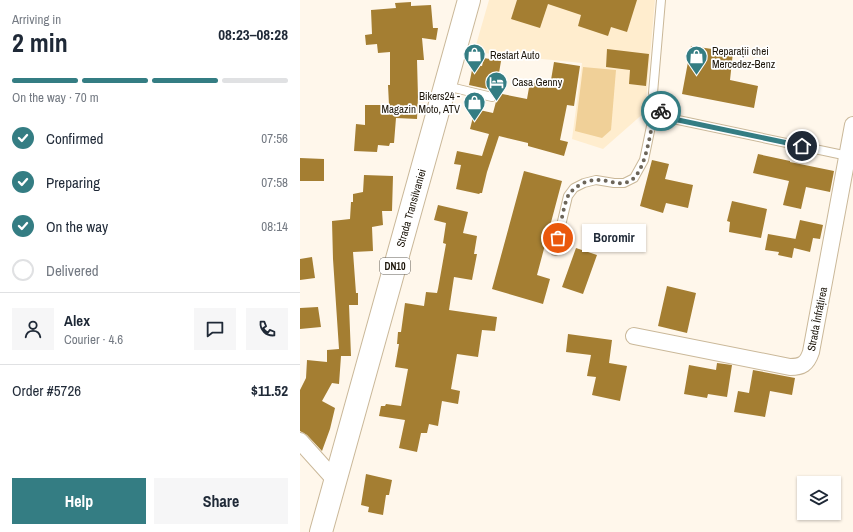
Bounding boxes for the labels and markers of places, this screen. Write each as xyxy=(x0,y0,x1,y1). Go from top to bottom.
shop icon: Restart Auto xyxy=(461,42,487,75)
shop icon: Reparații chei Mercedez-Benz xyxy=(684,44,710,77)
place label: Reparații chei Mercedez-Benz xyxy=(712,44,776,71)
place label: Restart Auto xyxy=(490,48,540,62)
hotel icon: Casa Genny xyxy=(484,69,510,102)
place label: Casa Genny xyxy=(512,75,563,89)
place label: Bikers24 - Magazin Moto, ATV xyxy=(381,89,460,116)
shop icon: Bikers24 - Magazin Moto, ATV xyxy=(462,89,488,122)
pin xyxy=(785,129,819,163)
pin xyxy=(541,221,575,255)
callout: Boromir xyxy=(582,224,646,252)

